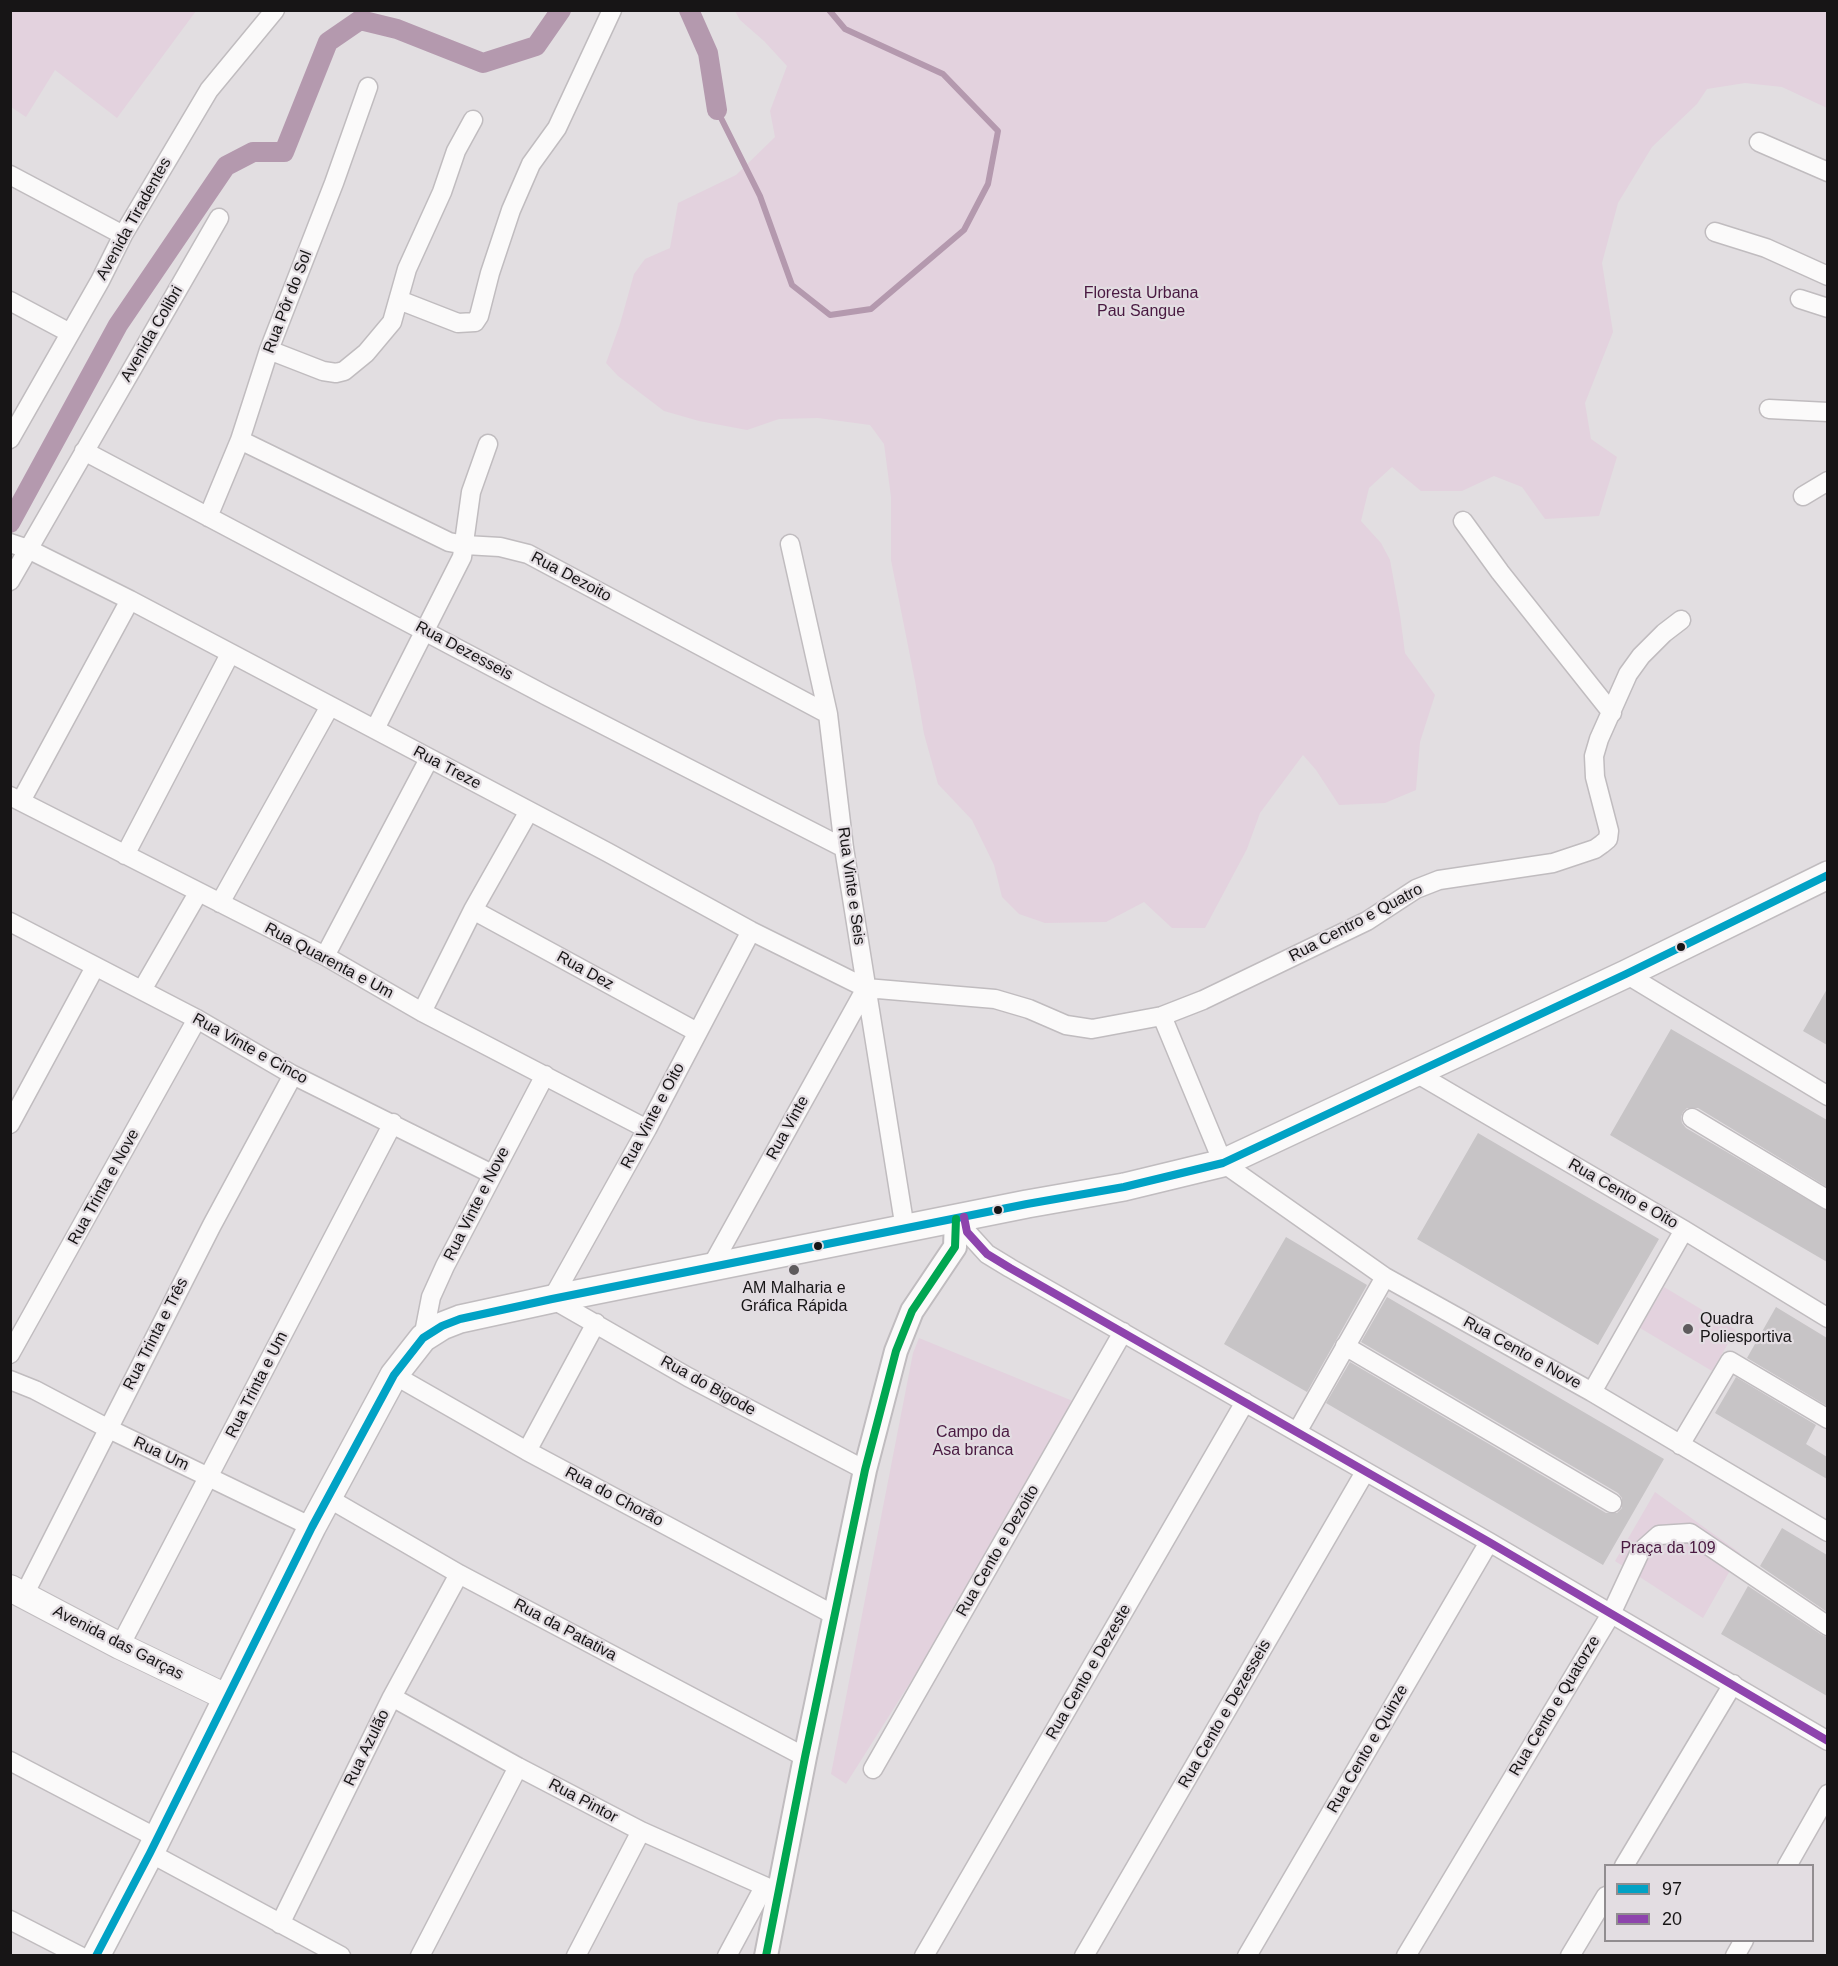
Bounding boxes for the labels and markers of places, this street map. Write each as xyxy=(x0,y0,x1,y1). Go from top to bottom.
unlabelled marker xyxy=(1675,941,1687,953)
unlabelled marker xyxy=(992,1204,1004,1216)
unlabelled marker xyxy=(812,1240,824,1252)
marker: AM Malharia e Gráfica Rápida xyxy=(787,1263,801,1277)
place label: AM Malharia e Gráfica Rápida xyxy=(741,1279,847,1317)
place label: Quadra Poliesportiva xyxy=(1700,1310,1792,1348)
marker: Quadra Poliesportiva xyxy=(1681,1322,1695,1336)

